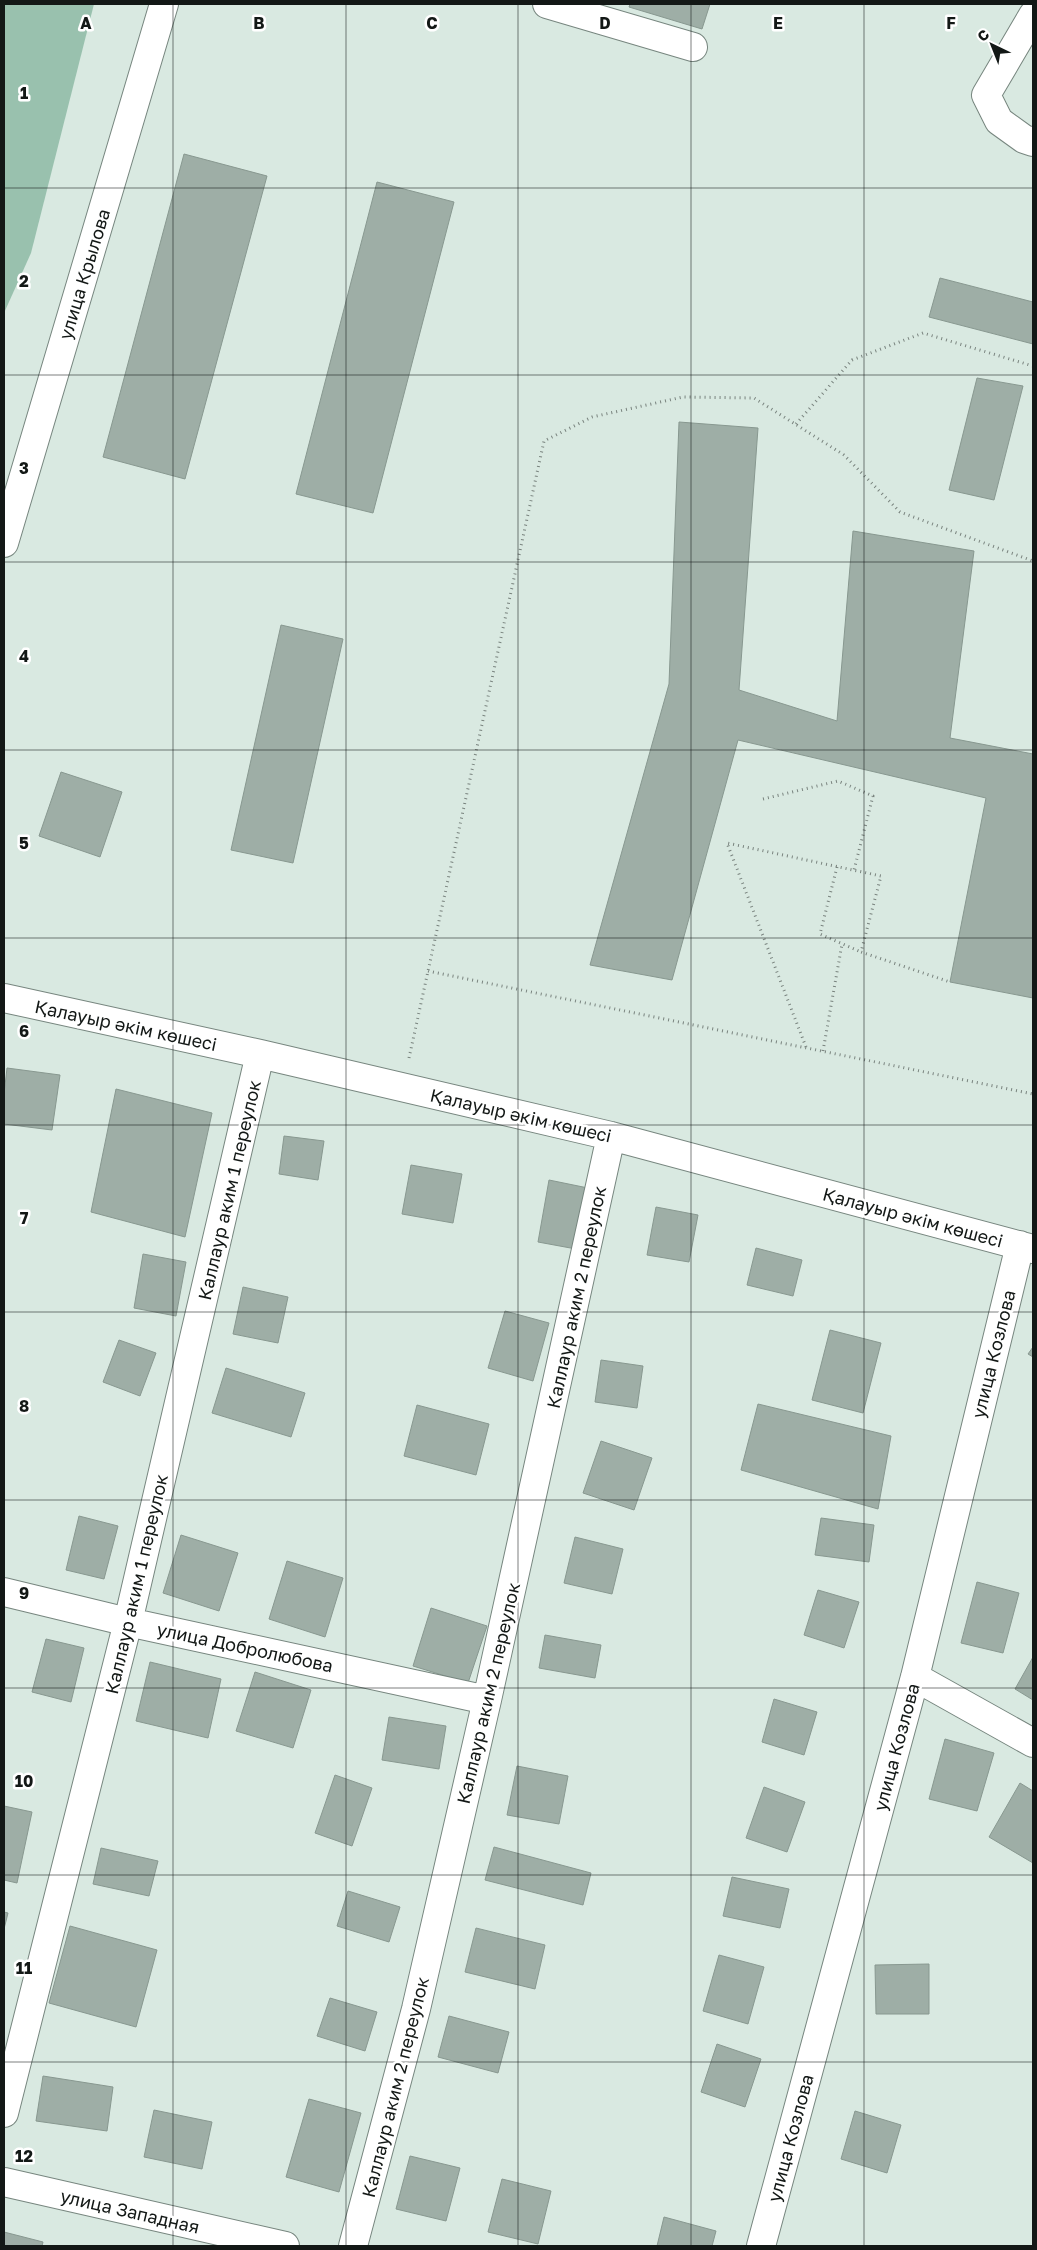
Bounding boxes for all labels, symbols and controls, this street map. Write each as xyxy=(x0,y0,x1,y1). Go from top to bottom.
text: A xyxy=(80,13,92,33)
text: B xyxy=(253,13,265,33)
text: C xyxy=(426,13,438,33)
text: D xyxy=(599,13,611,33)
text: E xyxy=(773,13,783,33)
text: F xyxy=(946,13,956,33)
north arrow xyxy=(967,20,1017,70)
text: С xyxy=(973,25,992,45)
text: 1 xyxy=(20,83,28,103)
street label: улица Крылова xyxy=(54,206,114,342)
text: 2 xyxy=(19,271,29,291)
text: 3 xyxy=(19,458,29,478)
text: 4 xyxy=(19,646,29,666)
text: 5 xyxy=(19,833,29,853)
street label: Қалауыр әкім көшесі xyxy=(33,995,219,1055)
text: 6 xyxy=(19,1021,29,1041)
street label: Каллаур аким 1 переулок xyxy=(193,1078,265,1302)
street label: Қалауыр әкім көшесі xyxy=(428,1083,614,1147)
street label: Қалауыр әкім көшесі xyxy=(821,1182,1005,1252)
street label: Каллаур аким 2 переулок xyxy=(542,1184,610,1410)
text: 7 xyxy=(20,1208,29,1228)
street label: улица Козлова xyxy=(966,1288,1020,1420)
text: 8 xyxy=(19,1396,29,1416)
street label: Каллаур аким 1 переулок xyxy=(100,1472,172,1696)
street label: Каллаур аким 2 переулок xyxy=(452,1580,524,1806)
text: 9 xyxy=(19,1583,29,1603)
street label: улица Добролюбова xyxy=(155,1618,335,1676)
street label: улица Козлова xyxy=(868,1681,924,1813)
text: 10 xyxy=(15,1771,33,1791)
text: 11 xyxy=(16,1958,32,1978)
street label: Каллаур аким 2 переулок xyxy=(357,1974,433,2200)
street label: улица Козлова xyxy=(762,2072,818,2204)
text: 12 xyxy=(15,2146,33,2166)
street label: улица Западная xyxy=(58,2184,202,2238)

